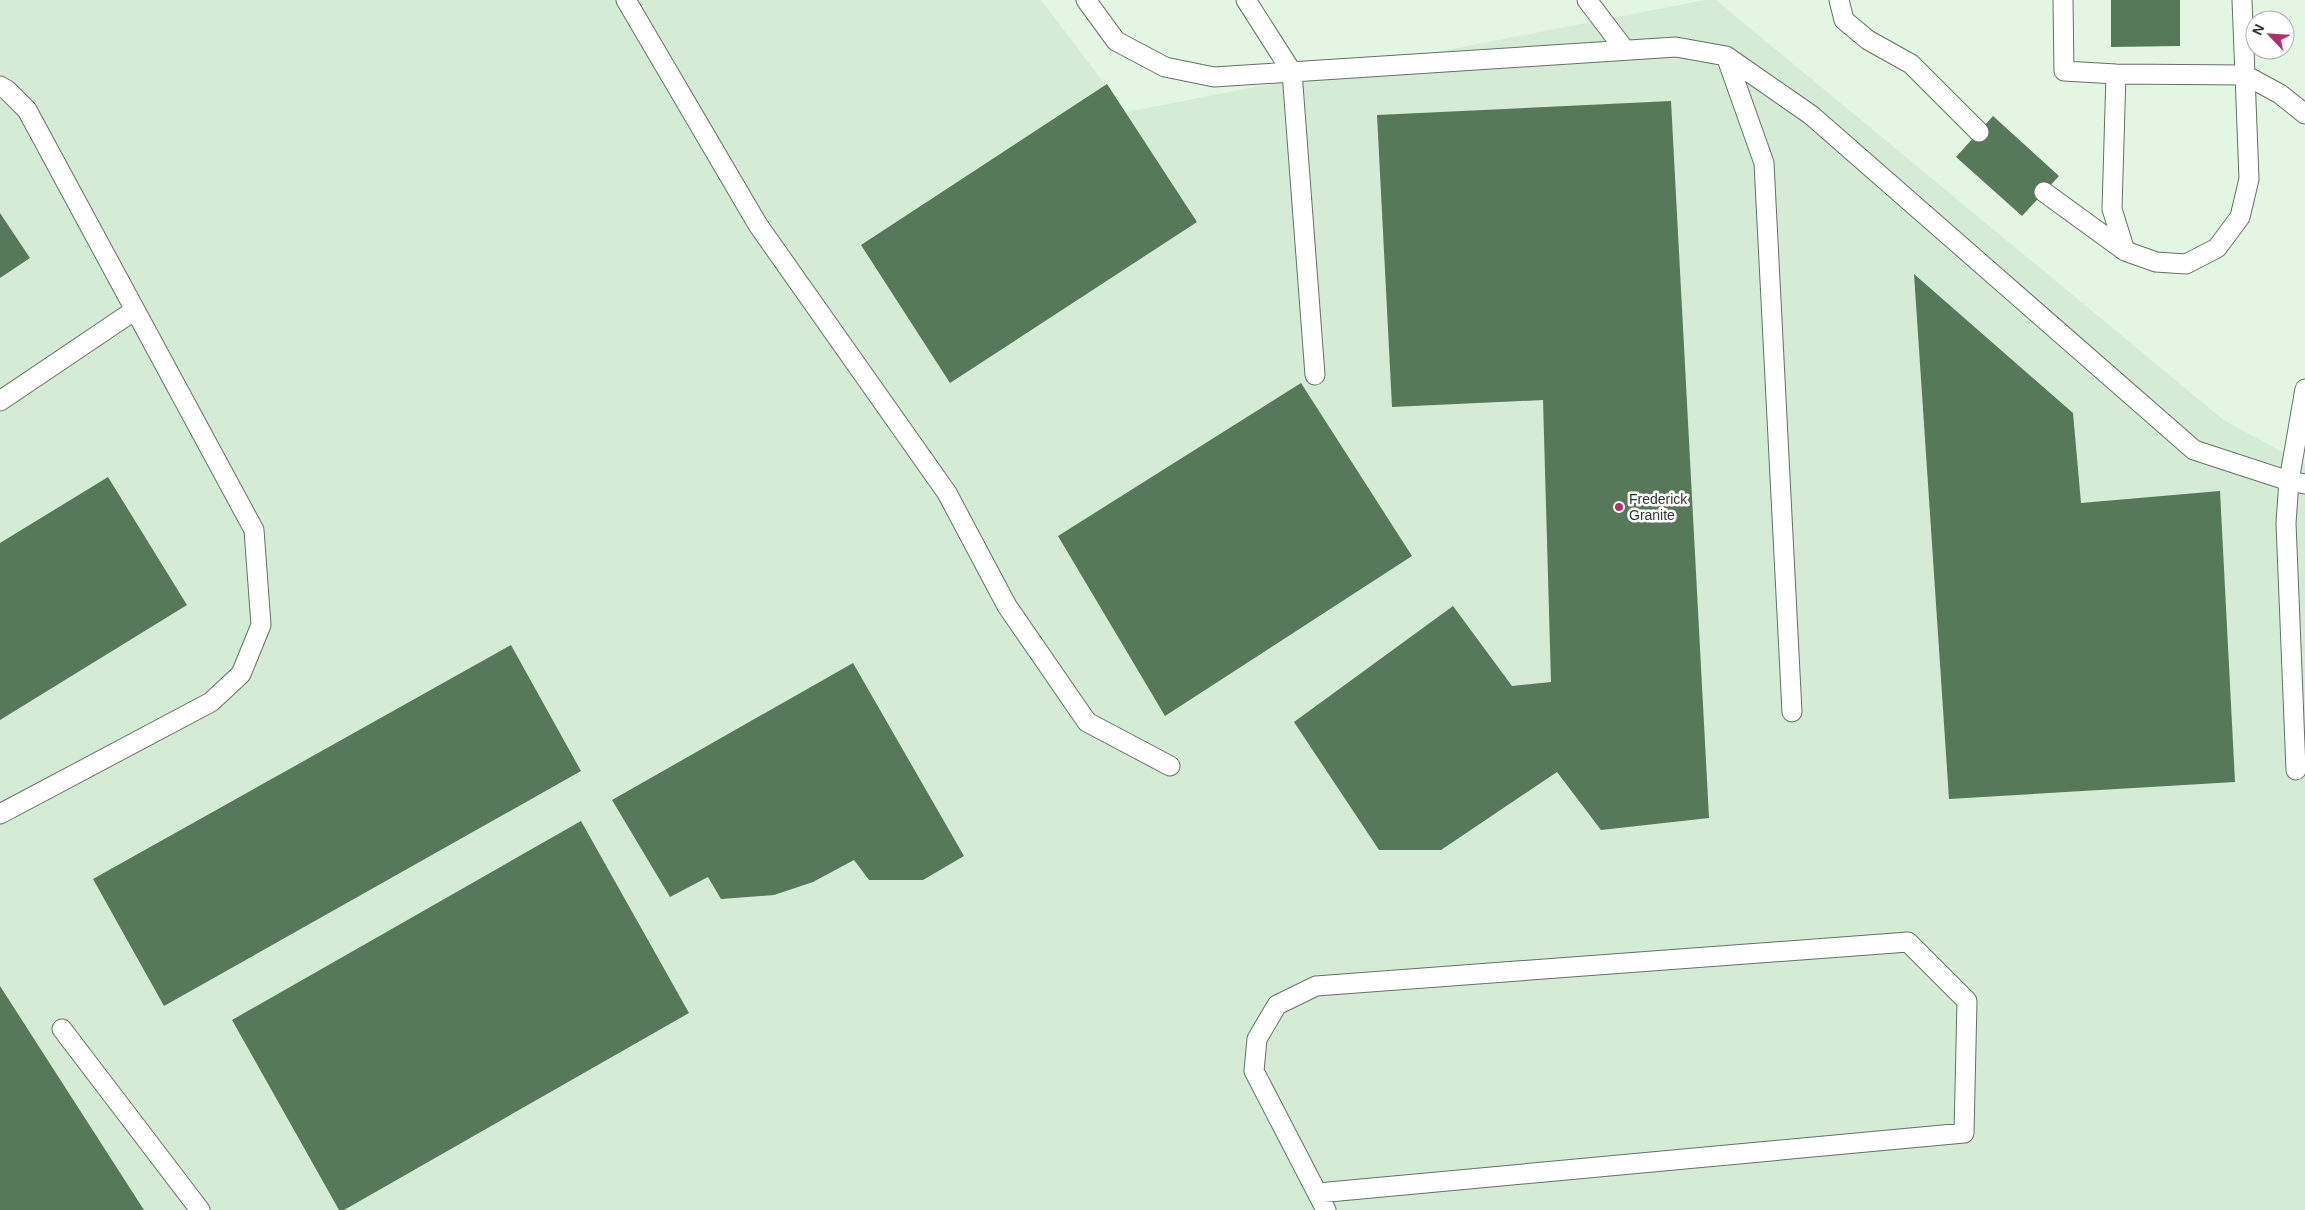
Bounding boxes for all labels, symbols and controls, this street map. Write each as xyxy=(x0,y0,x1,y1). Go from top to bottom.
north arrow xyxy=(2245,10,2295,60)
text: N xyxy=(2249,22,2268,37)
place label: Frederick Granite xyxy=(1629,491,1688,523)
marker: Frederick Granite xyxy=(1613,501,1625,513)

